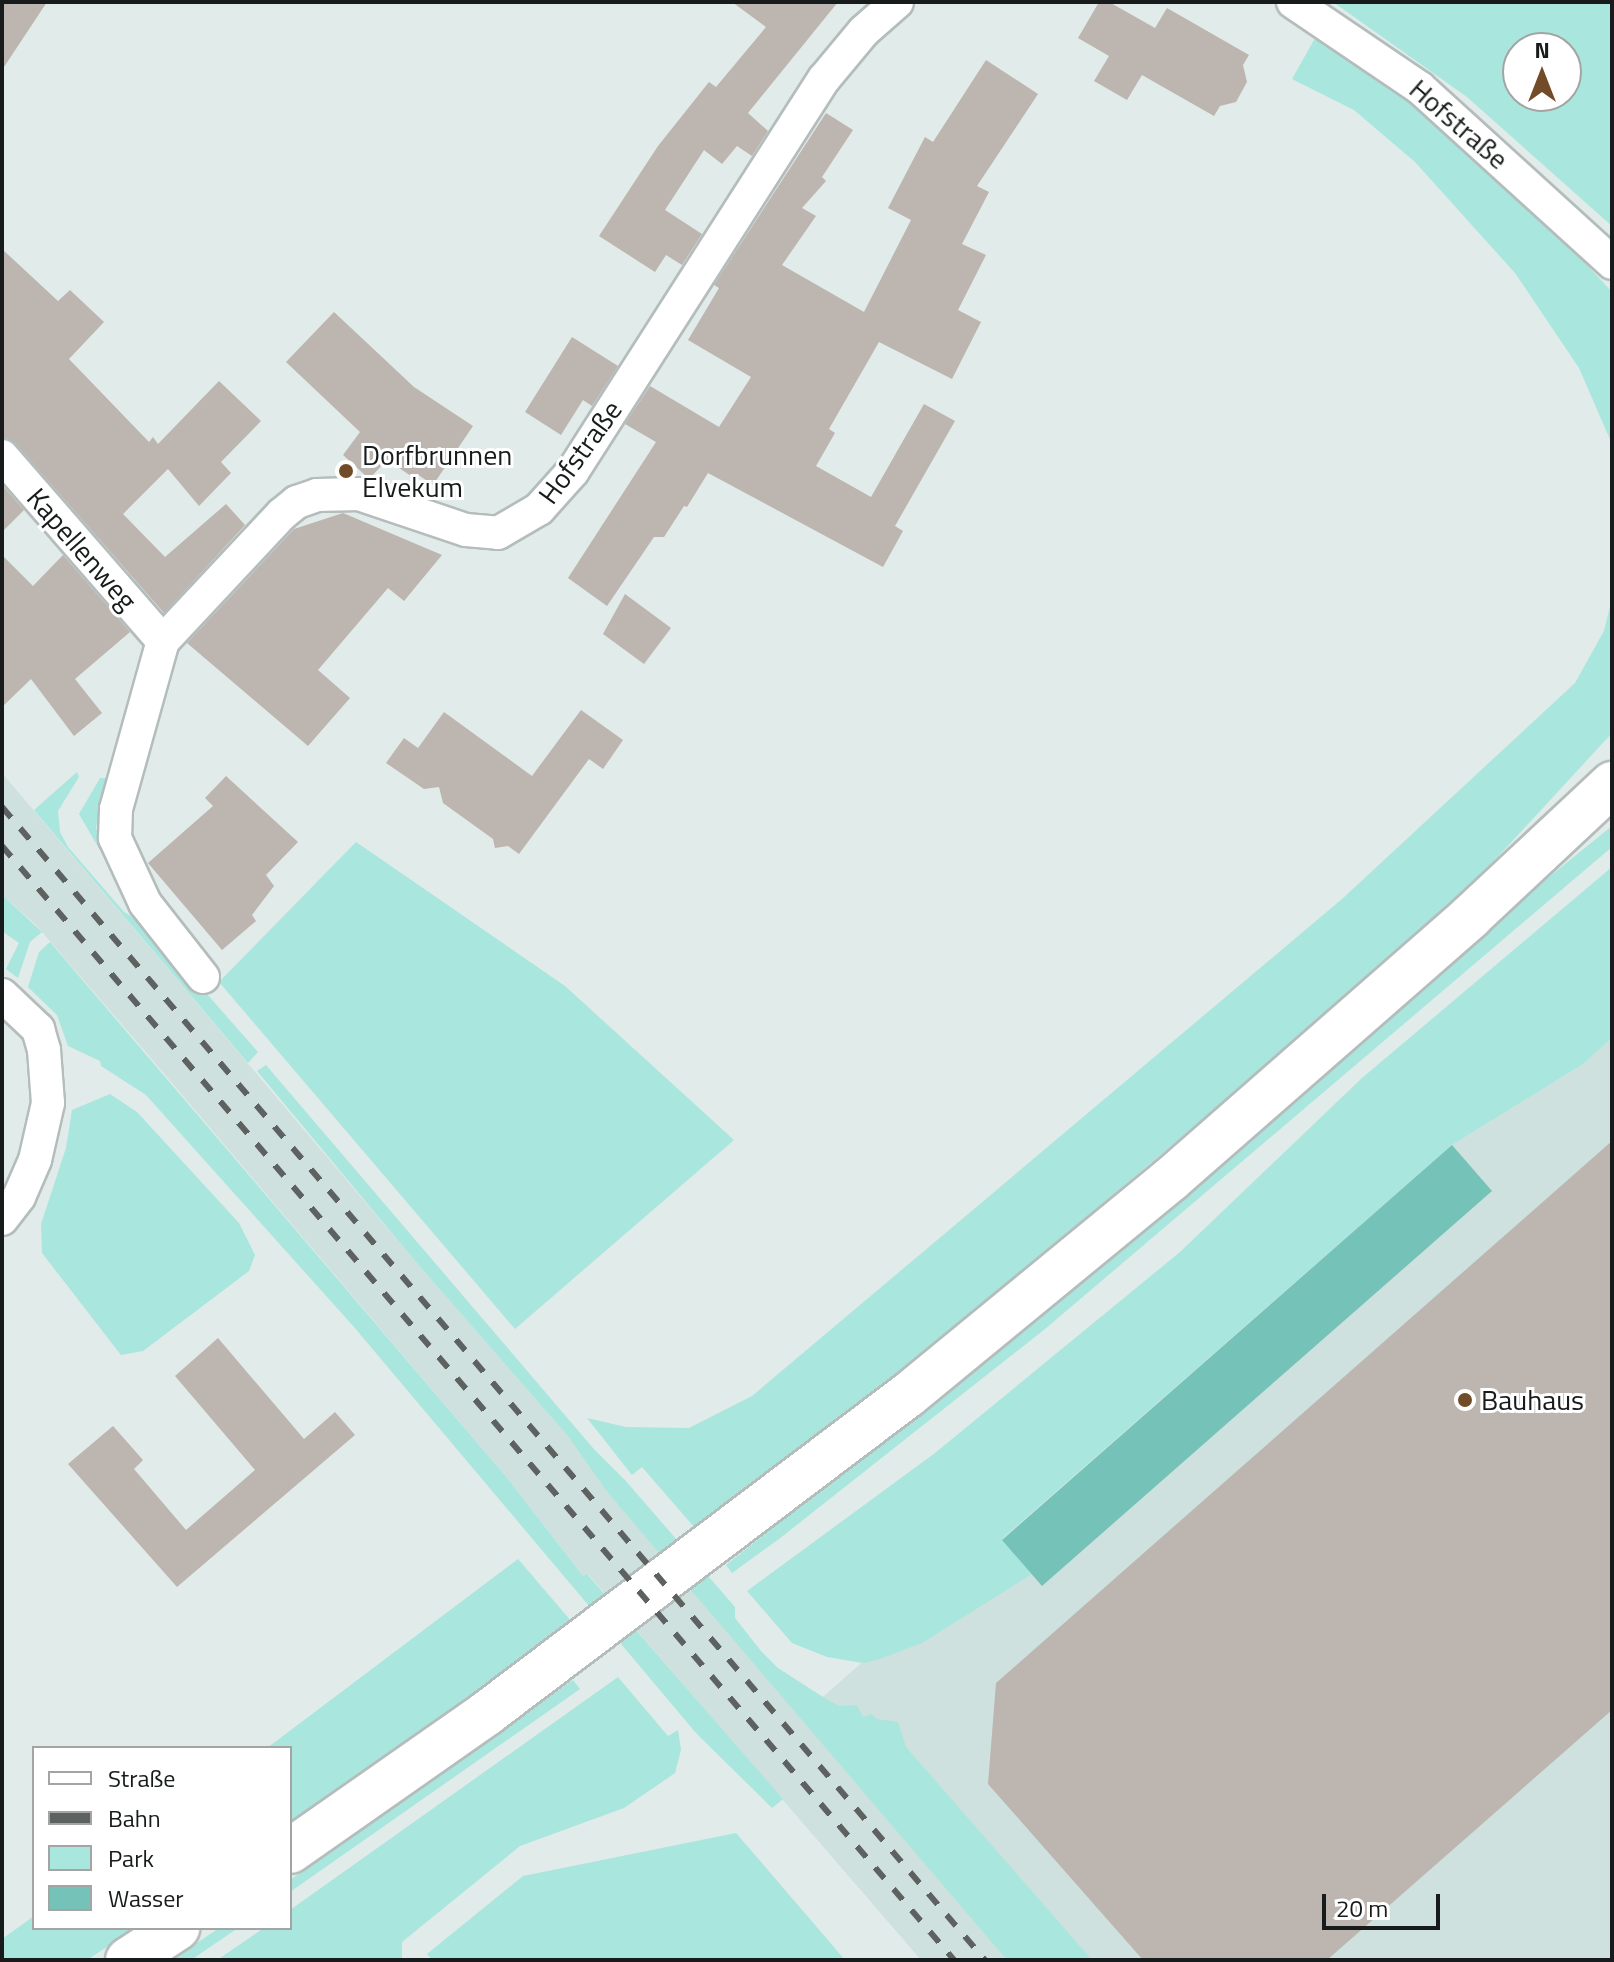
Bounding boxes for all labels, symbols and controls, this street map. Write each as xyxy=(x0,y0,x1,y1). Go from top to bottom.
north arrow xyxy=(1502,32,1582,112)
text: N xyxy=(1534,33,1550,67)
street label: Hofstraße xyxy=(1403,72,1515,176)
street label: Hofstraße xyxy=(531,394,629,510)
place label: Dorfbrunnen Elvekum xyxy=(362,438,512,504)
marker: Dorfbrunnen Elvekum xyxy=(337,462,355,480)
street label: Kapellenweg xyxy=(20,481,144,617)
place label: Bauhaus xyxy=(1481,1383,1584,1417)
marker: Bauhaus xyxy=(1456,1391,1474,1409)
legend xyxy=(32,1746,292,1930)
text: Straße xyxy=(108,1760,175,1796)
text: Bahn xyxy=(108,1800,161,1836)
text: Park xyxy=(108,1840,154,1876)
scale bar xyxy=(1326,1878,1444,1928)
text: Wasser xyxy=(108,1880,184,1916)
text: 20 m xyxy=(1336,1890,1388,1926)

